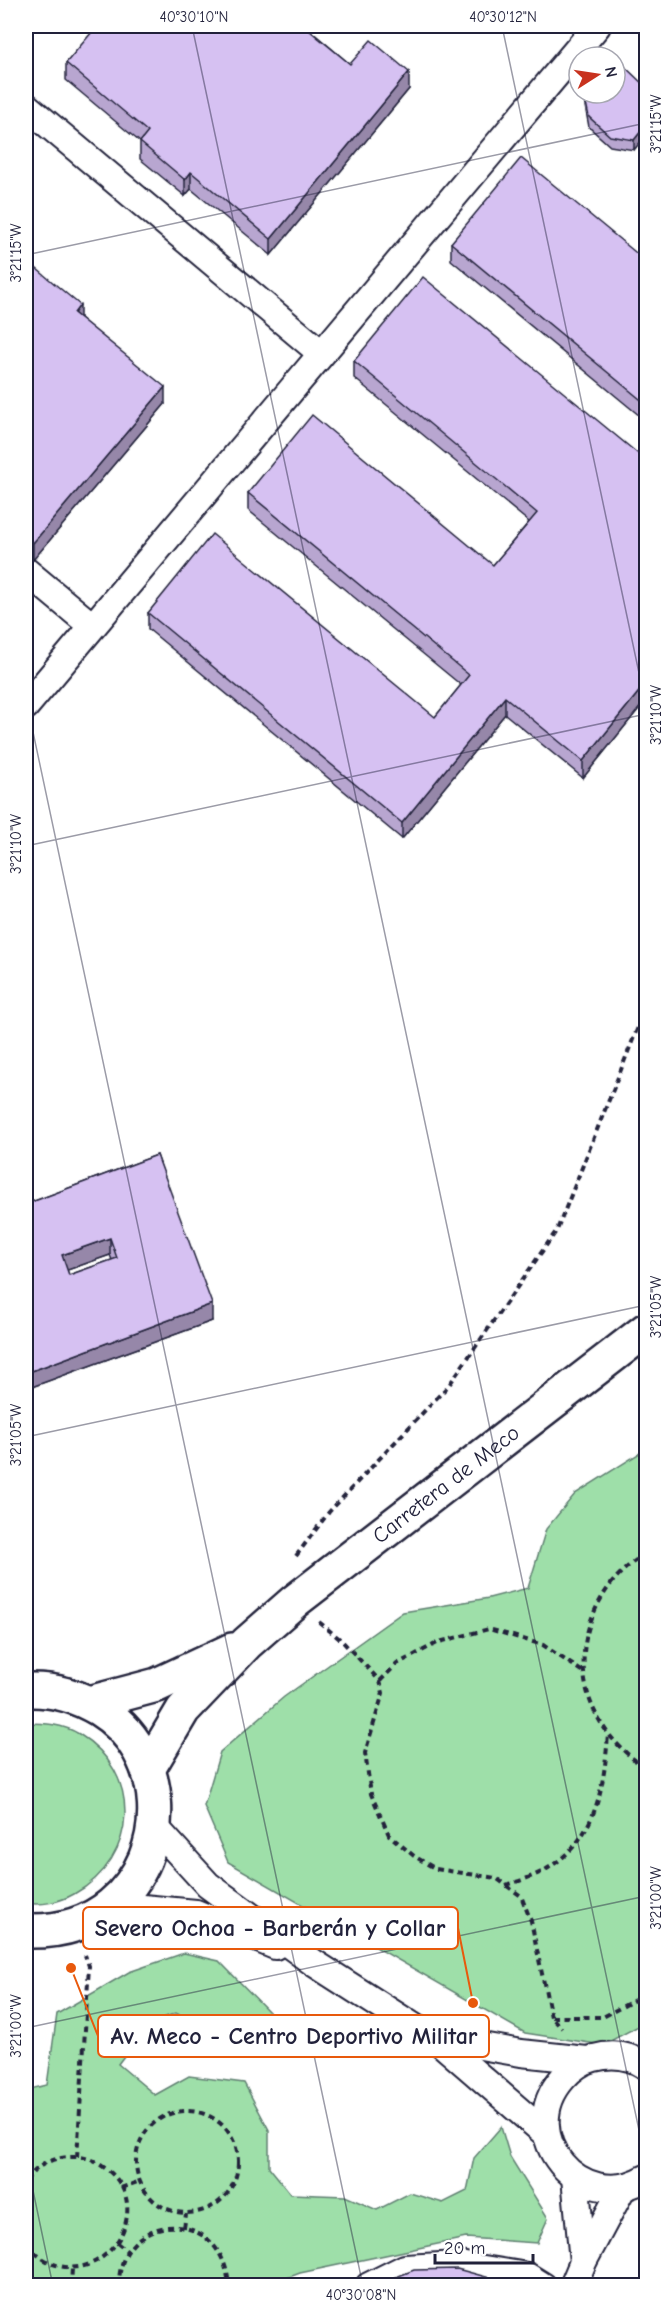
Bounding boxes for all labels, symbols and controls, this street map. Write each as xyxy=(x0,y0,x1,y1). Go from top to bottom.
text: 40°30'10"N xyxy=(160,8,228,26)
text: 40°30'12"N xyxy=(469,8,537,26)
north arrow xyxy=(567,45,627,105)
text: N xyxy=(601,65,621,79)
text: 3°21'15"W xyxy=(647,94,665,154)
text: 3°21'15"W xyxy=(7,223,25,283)
text: 3°21'10"W xyxy=(647,685,665,745)
text: 3°21'10"W xyxy=(7,814,25,874)
text: 3°21'05"W xyxy=(647,1276,665,1338)
text: 3°21'05"W xyxy=(7,1404,25,1466)
street label: Carretera de Meco xyxy=(368,1419,525,1549)
text: 3°21'00"W xyxy=(647,1866,665,1930)
callout: Severo Ochoa - Barberán y Collar xyxy=(83,1907,458,1949)
text: Severo Ochoa - Barberán y Collar xyxy=(95,1914,446,1942)
text: 3°21'00"W xyxy=(7,1994,25,2058)
callout: Av. Meco - Centro Deportivo Militar xyxy=(98,2015,489,2057)
text: Av. Meco - Centro Deportivo Militar xyxy=(110,2022,478,2050)
scale bar xyxy=(435,2227,532,2265)
text: 20 m xyxy=(444,2238,485,2259)
text: 40°30'08"N xyxy=(326,2286,396,2304)

